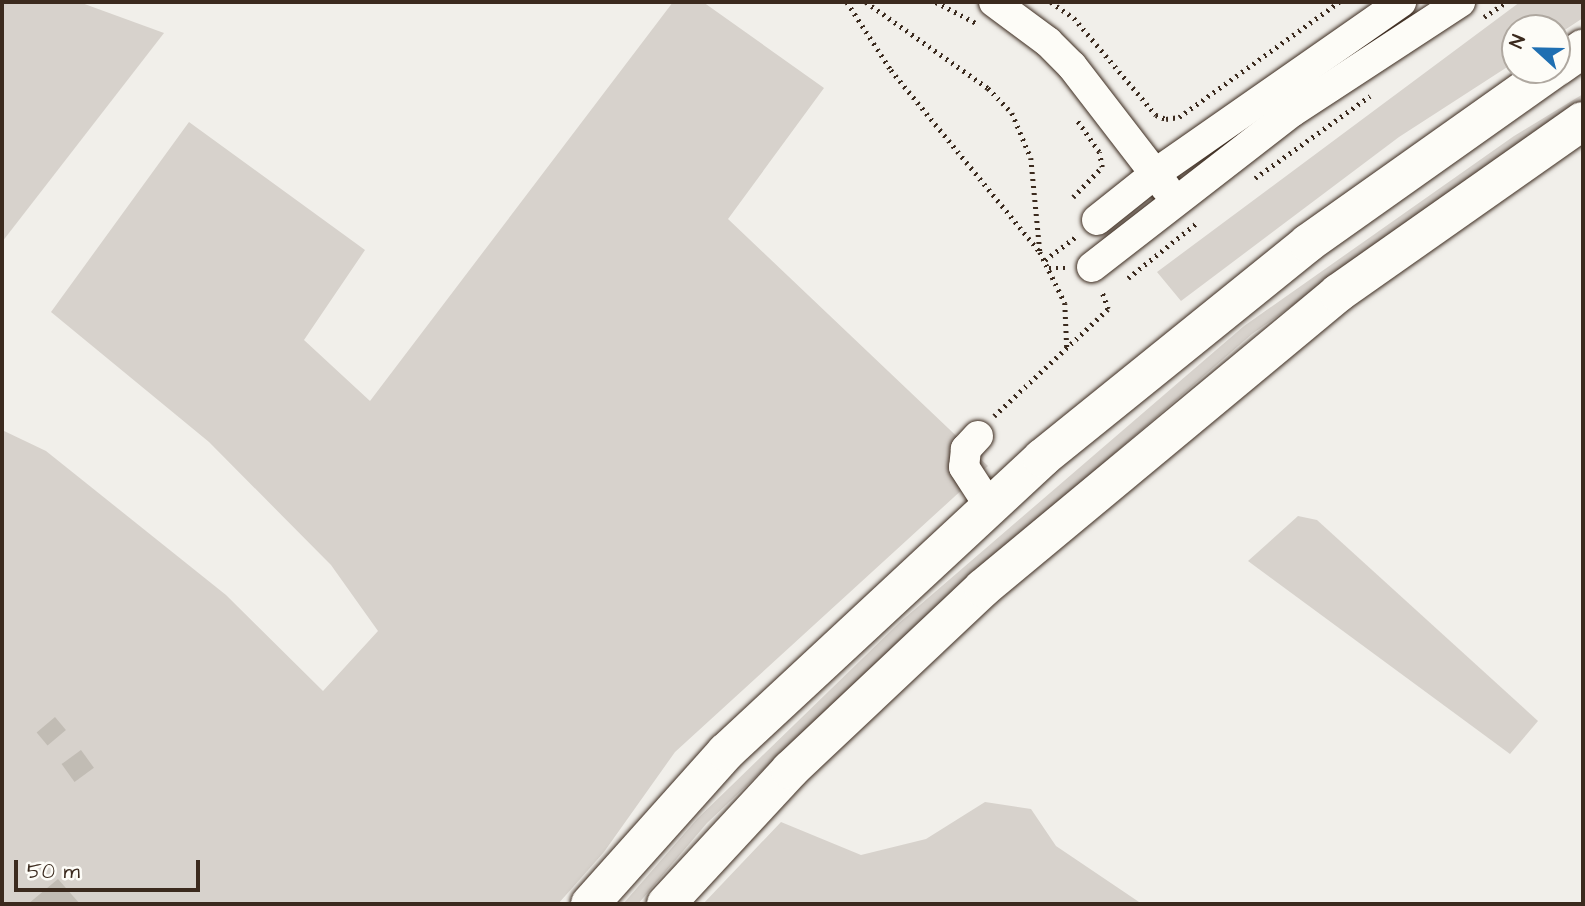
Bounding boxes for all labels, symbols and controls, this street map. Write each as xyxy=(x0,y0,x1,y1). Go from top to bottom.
north arrow xyxy=(1501,14,1571,84)
text: N xyxy=(1503,31,1533,52)
scale bar xyxy=(18,846,203,890)
text: 50 m xyxy=(27,857,80,886)

